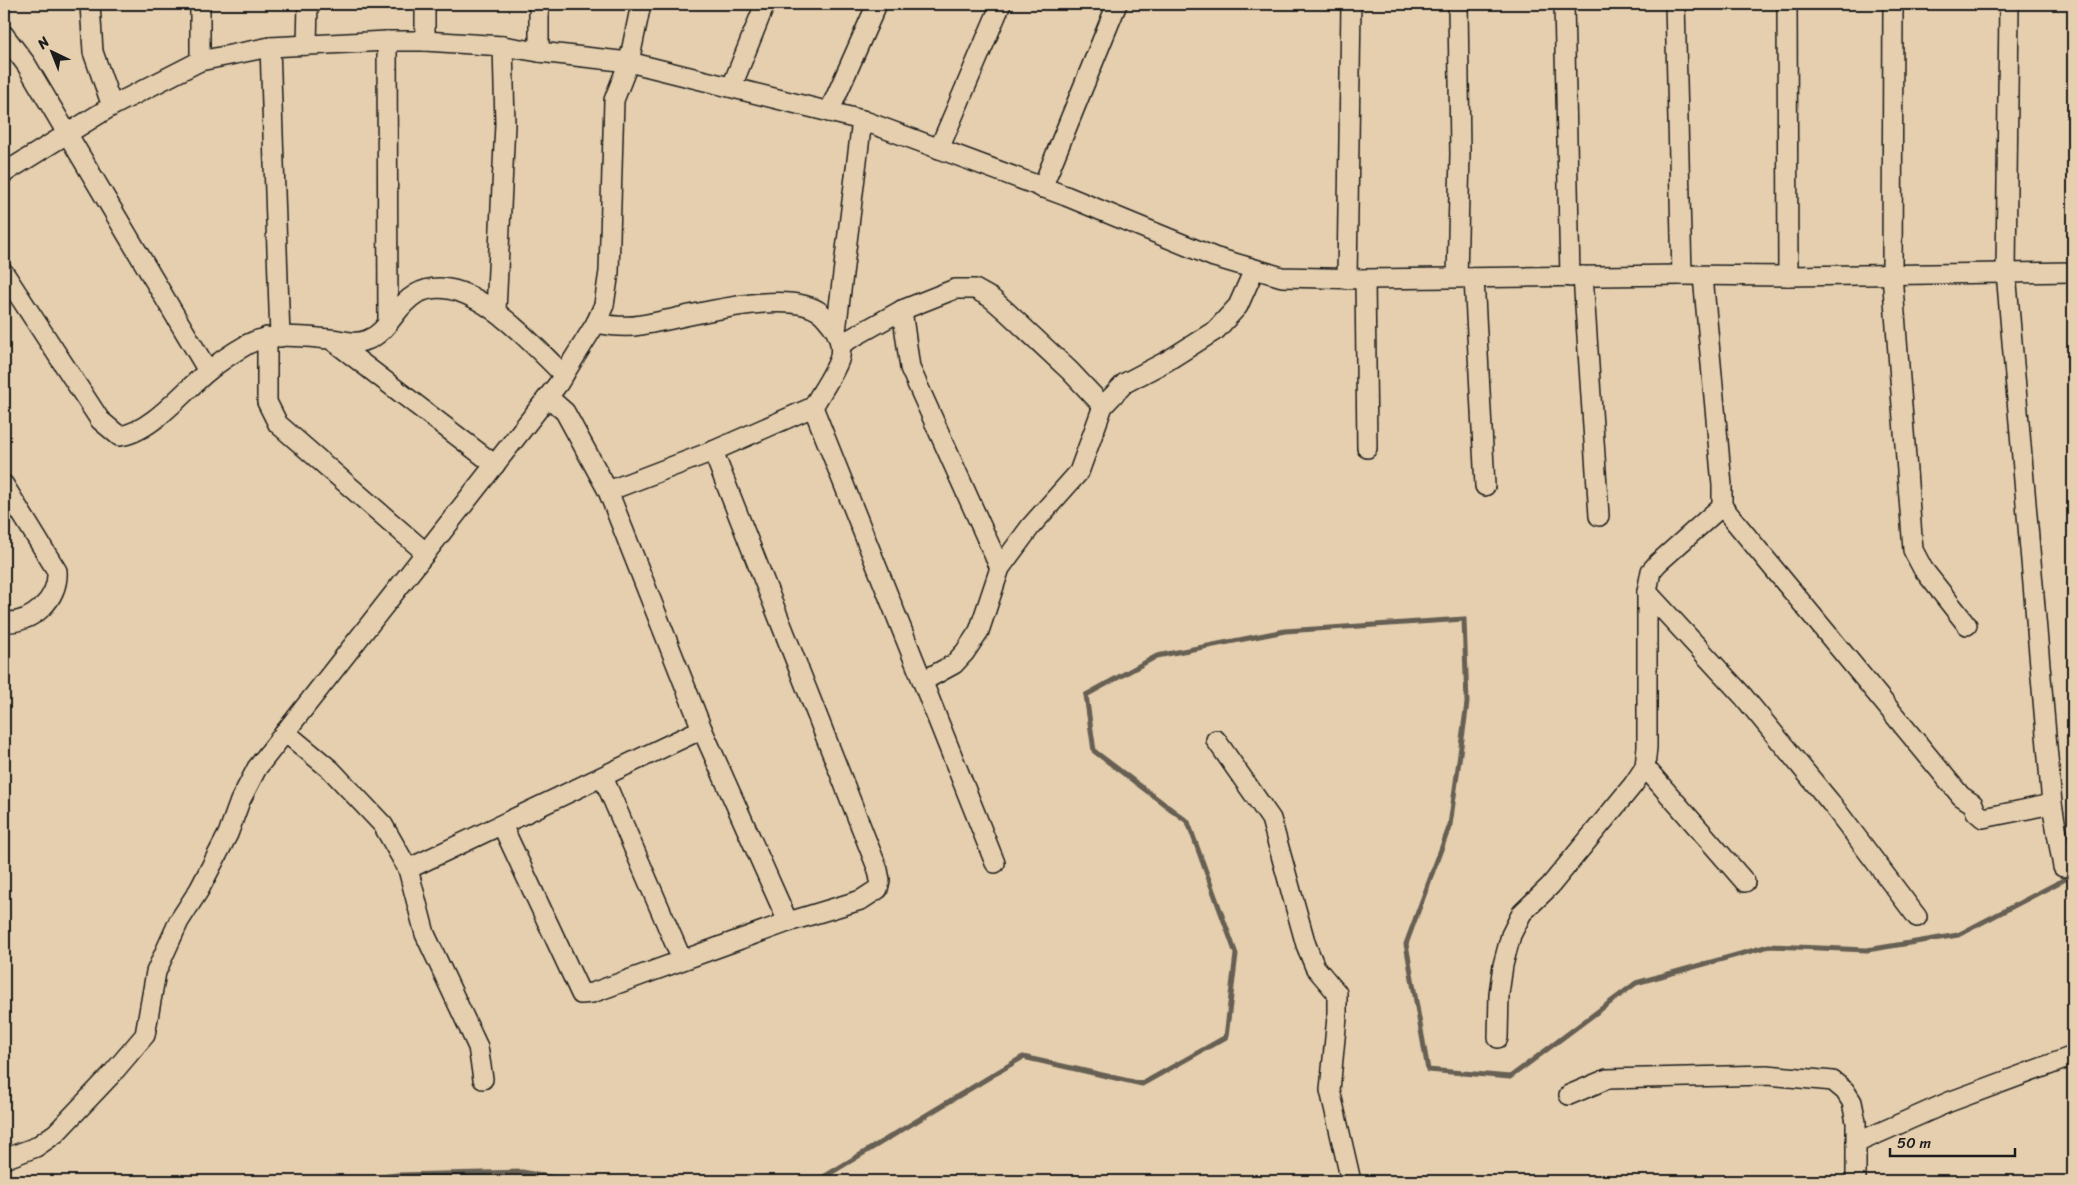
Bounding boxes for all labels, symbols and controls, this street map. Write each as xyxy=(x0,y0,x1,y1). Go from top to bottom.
north arrow xyxy=(28,28,78,78)
text: N xyxy=(31,30,56,56)
scale bar xyxy=(1890,1125,2014,1157)
text: 50 m xyxy=(1897,1130,1932,1156)

